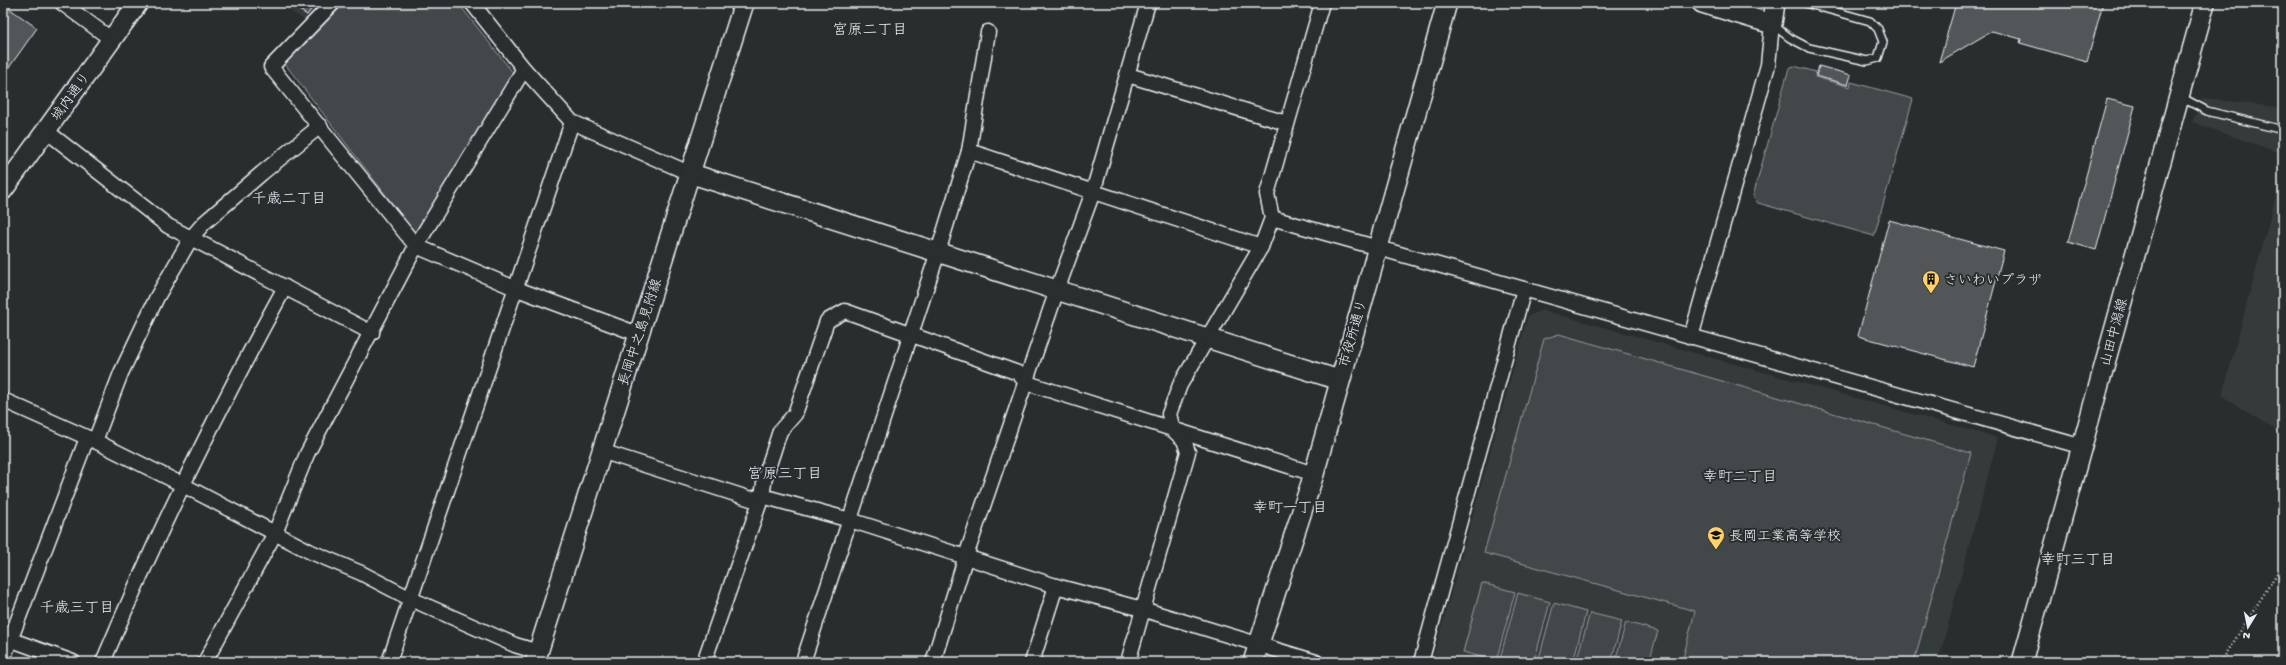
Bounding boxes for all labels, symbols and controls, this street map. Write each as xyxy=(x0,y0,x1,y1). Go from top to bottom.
district label: 宮原二丁目 xyxy=(832,21,908,40)
street label: 城内通り xyxy=(49,70,95,125)
district label: 千歳二丁目 xyxy=(251,190,327,209)
building icon: さいわいプラザ xyxy=(1921,269,1941,294)
place label: さいわいプラザ xyxy=(1944,273,2042,290)
street label: 長岡中之島見附線 xyxy=(616,277,667,389)
street label: 山田中潟線 xyxy=(2098,297,2133,369)
street label: 市役所通り xyxy=(1337,298,1372,370)
district label: 宮原三丁目 xyxy=(747,465,823,484)
district label: 幸町二丁目 xyxy=(1702,468,1778,487)
district label: 幸町一丁目 xyxy=(1252,499,1328,518)
school or university icon: 長岡工業高等学校 xyxy=(1706,525,1726,550)
place label: 長岡工業高等学校 xyxy=(1729,529,1841,546)
district label: 幸町三丁目 xyxy=(2040,551,2116,570)
district label: 千歳三丁目 xyxy=(39,599,115,618)
north arrow xyxy=(2228,607,2268,647)
text: N xyxy=(2242,628,2251,641)

